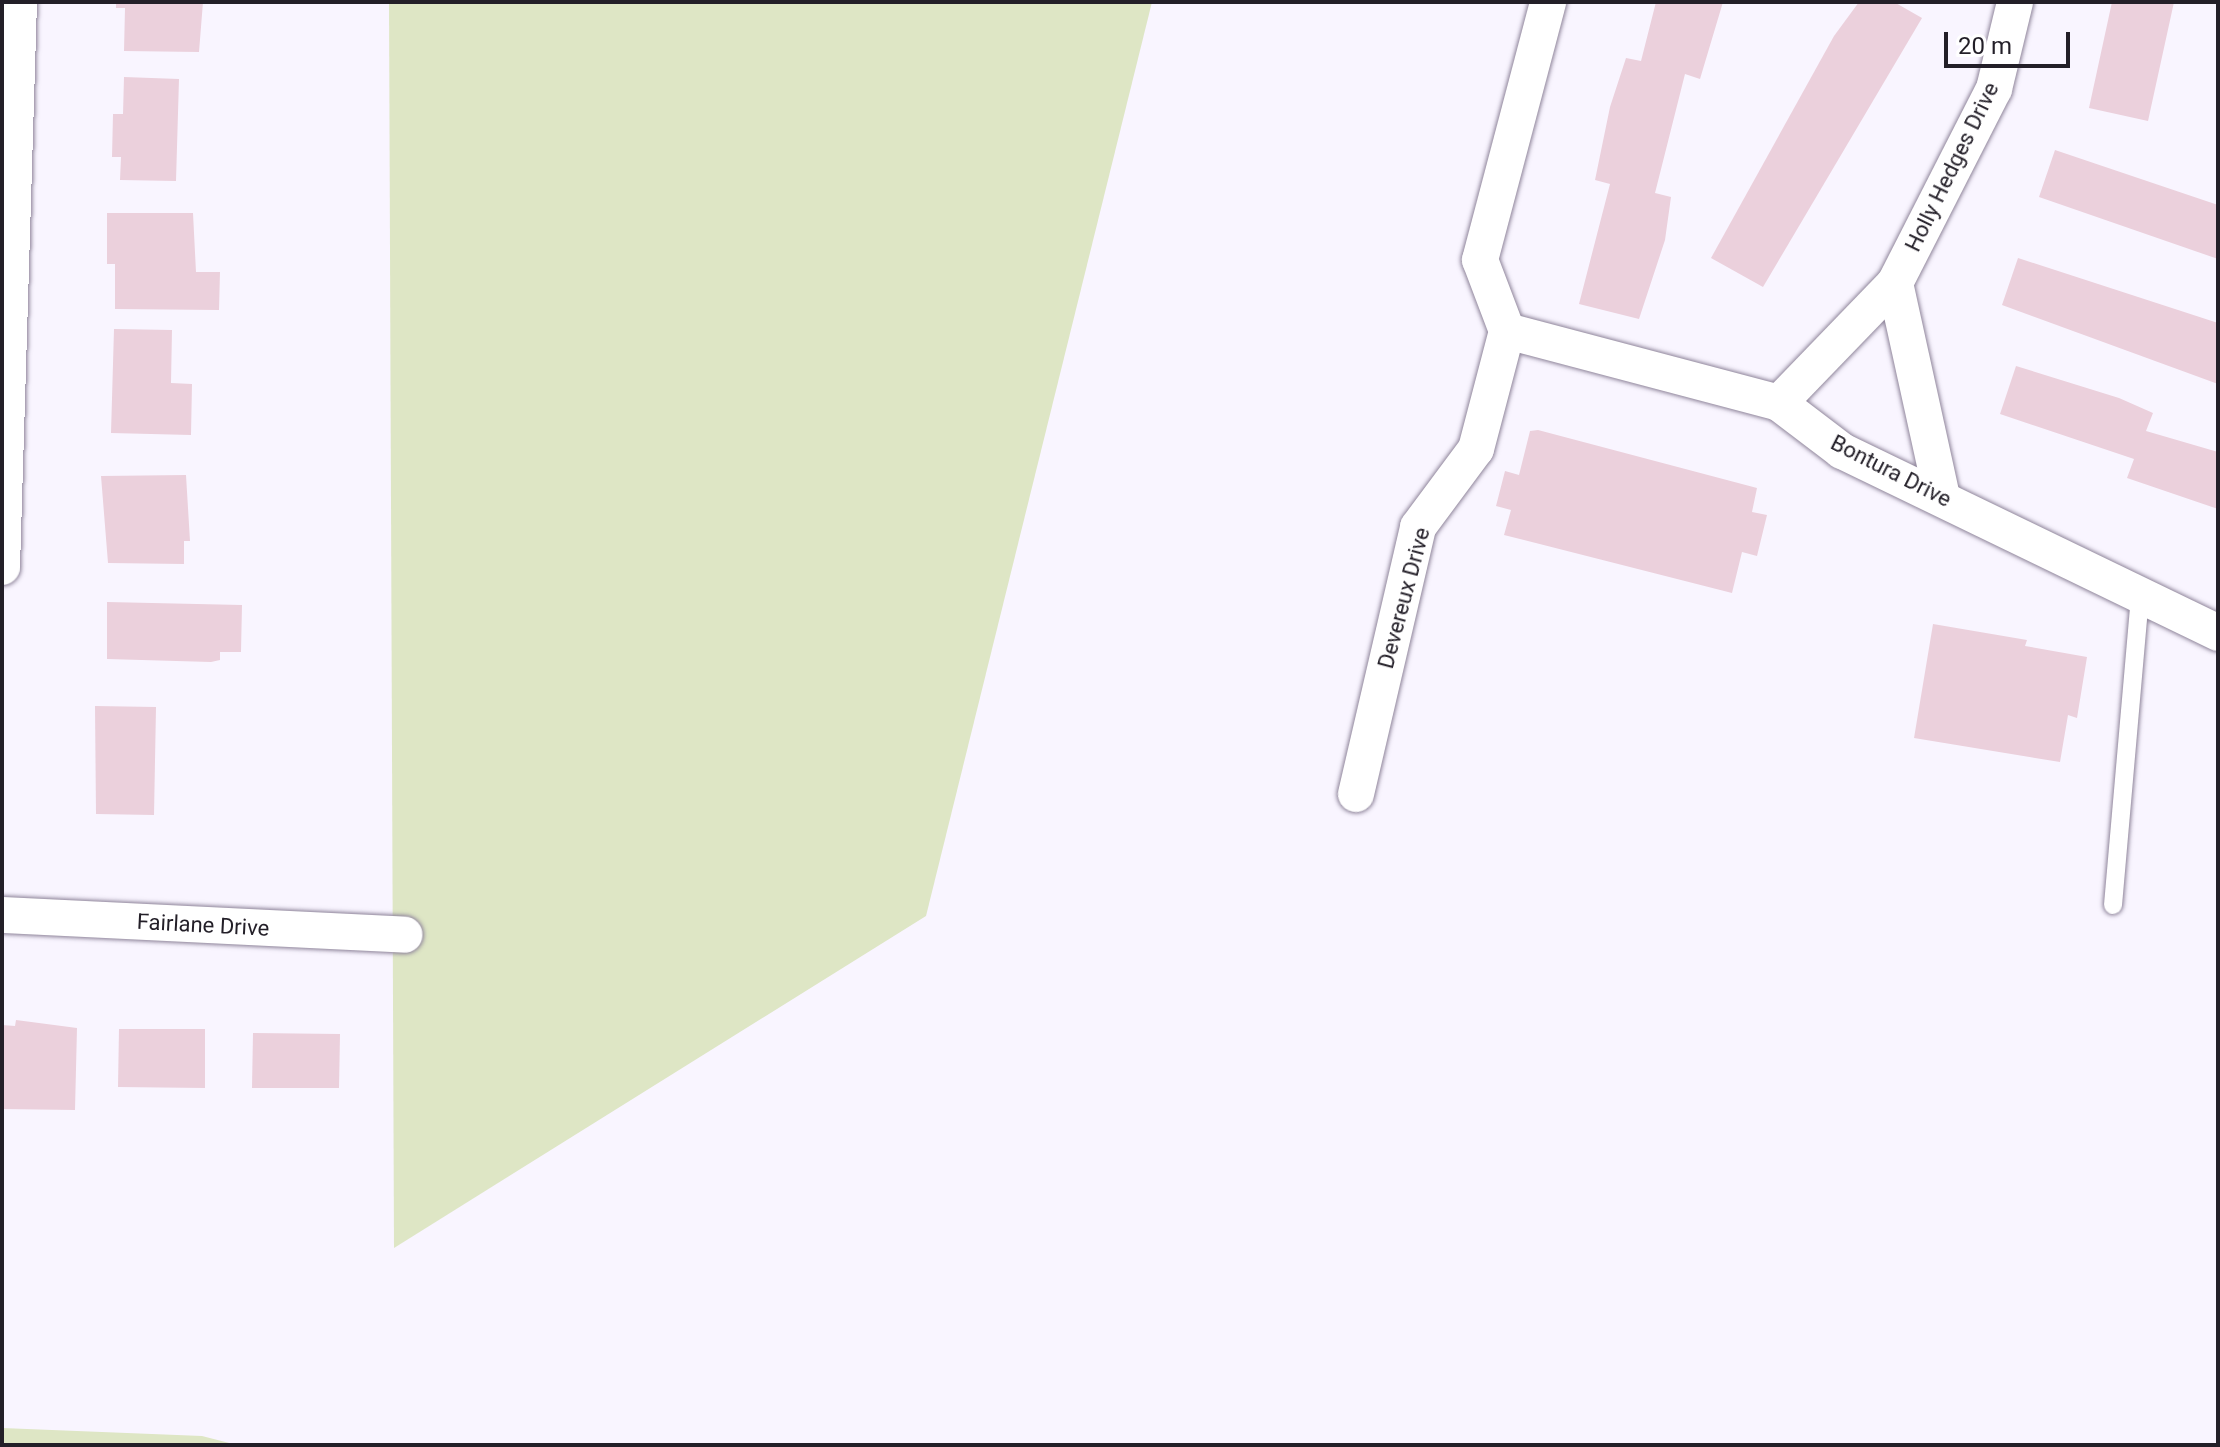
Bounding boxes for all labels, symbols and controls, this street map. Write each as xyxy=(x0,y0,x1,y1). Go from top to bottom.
scale bar xyxy=(1948,16,2074,66)
text: 20 m xyxy=(1958,32,2012,60)
street label: Holly Hedges Drive xyxy=(1900,78,2004,256)
street label: Bontura Drive xyxy=(1826,429,1956,513)
street label: Devereux Drive xyxy=(1372,525,1436,671)
street label: Fairlane Drive xyxy=(136,908,270,942)

